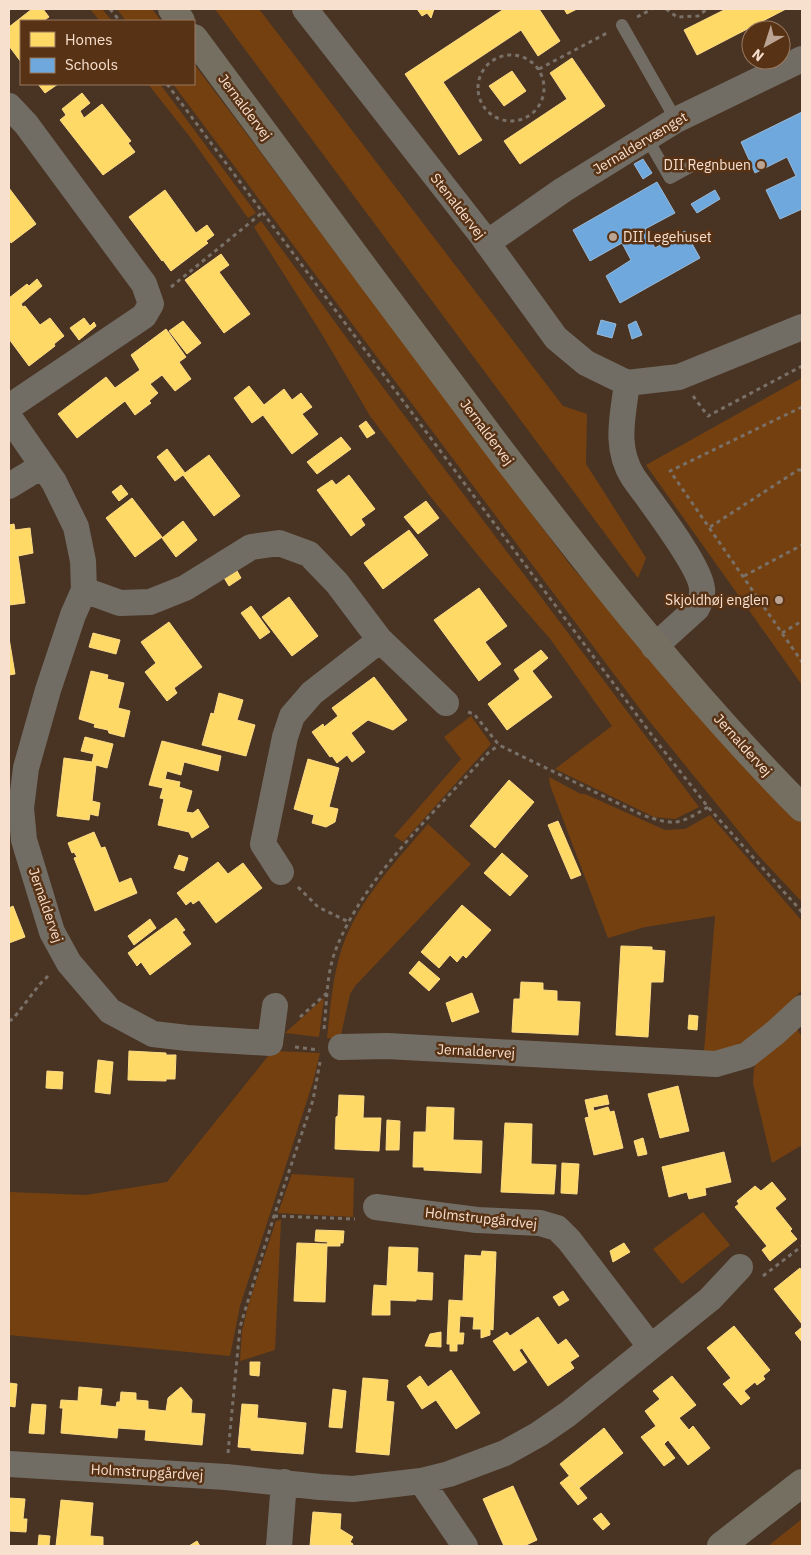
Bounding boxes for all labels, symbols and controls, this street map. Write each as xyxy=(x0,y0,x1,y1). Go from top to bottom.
legend xyxy=(20,20,195,85)
north arrow xyxy=(741,20,791,70)
text: Homes xyxy=(65,30,113,49)
text: N xyxy=(748,45,767,65)
text: Schools xyxy=(65,55,118,74)
street label: Jernaldervej xyxy=(214,70,276,144)
street label: Jernaldervænget xyxy=(589,108,691,178)
place label: DII Regnbuen xyxy=(664,156,751,174)
marker: DII Regnbuen xyxy=(755,159,767,171)
street label: Stenaldervej xyxy=(427,169,489,243)
place label: DII Legehuset xyxy=(623,228,712,246)
marker: DII Legehuset xyxy=(607,231,619,243)
street label: Jernaldervej xyxy=(456,395,518,469)
place label: Skjoldhøj englen xyxy=(665,591,769,609)
marker: Skjoldhøj englen xyxy=(773,594,785,606)
street label: Jernaldervej xyxy=(710,710,776,780)
street label: Jernaldervej xyxy=(25,865,67,945)
street label: Jernaldervej xyxy=(436,1040,516,1062)
street label: Holmstrupgårdvej xyxy=(424,1203,538,1233)
street label: Holmstrupgårdvej xyxy=(90,1460,204,1484)

